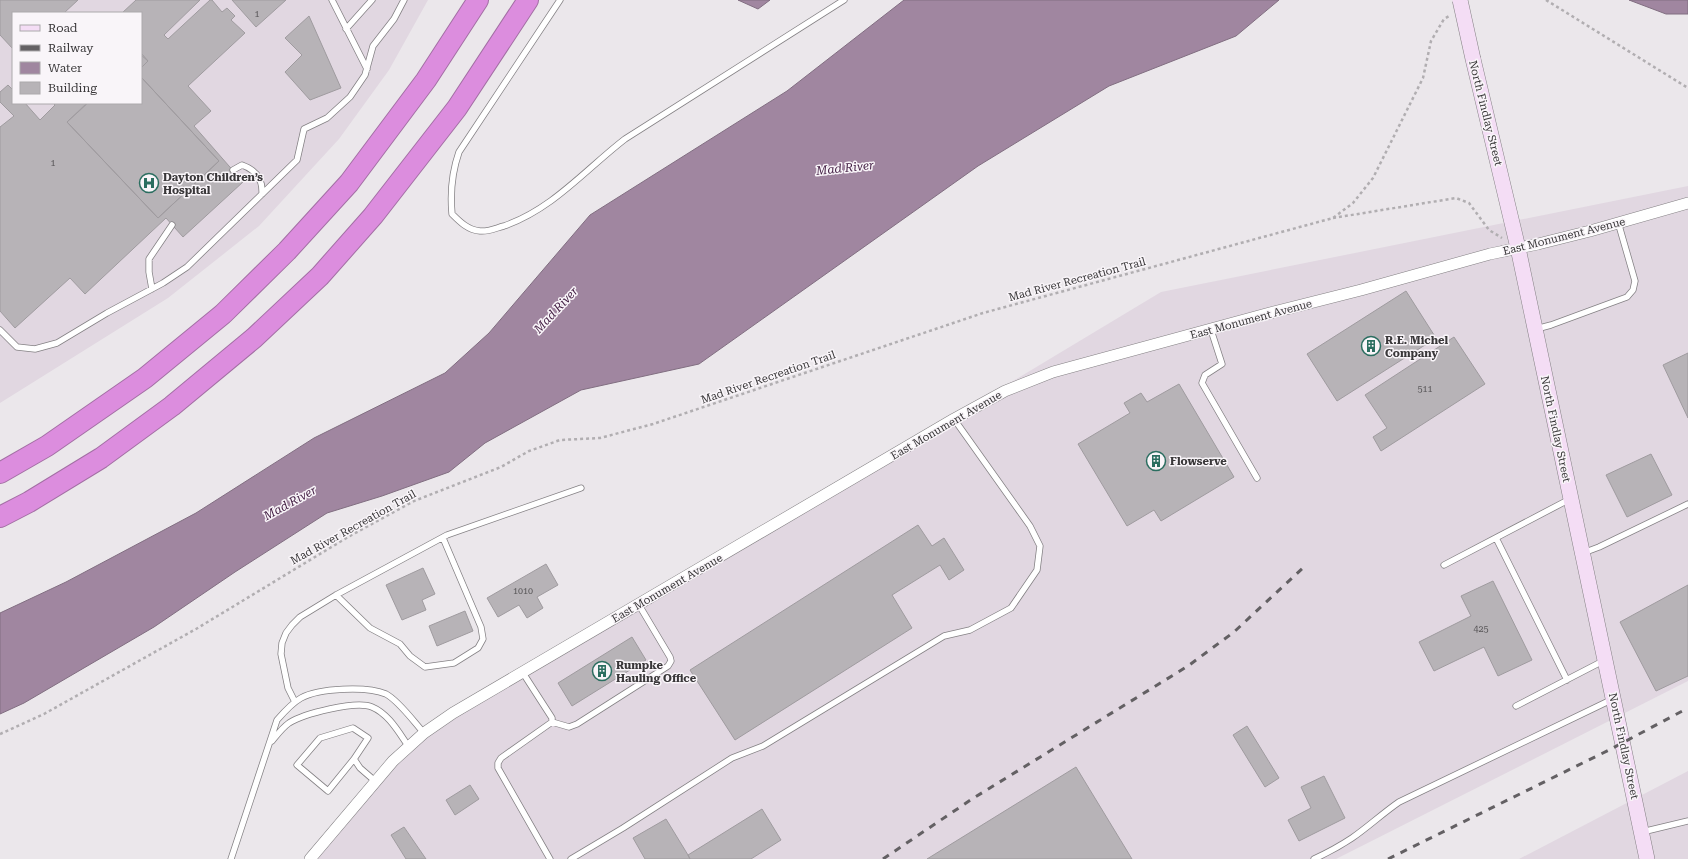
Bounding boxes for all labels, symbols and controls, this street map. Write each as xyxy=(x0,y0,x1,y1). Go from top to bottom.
house number: 1 xyxy=(254,9,260,19)
legend xyxy=(12,12,142,104)
text: Road xyxy=(48,21,78,35)
text: Railway xyxy=(48,41,94,55)
street label: North Findlay Street xyxy=(1466,59,1505,167)
text: Water xyxy=(48,61,82,75)
text: Building xyxy=(48,81,97,95)
house number: 1 xyxy=(50,158,56,168)
water label: Mad River xyxy=(814,158,875,178)
place label: Dayton Children’s Hospital xyxy=(163,171,263,197)
hospital icon: Dayton Children’s Hospital xyxy=(138,172,160,194)
street label: East Monument Avenue xyxy=(1502,215,1627,258)
street label: Mad River Recreation Trail xyxy=(1007,255,1148,304)
water label: Mad River xyxy=(530,284,581,337)
street label: East Monument Avenue xyxy=(1189,297,1313,342)
place label: R.E. Michel Company xyxy=(1385,334,1448,360)
building icon: R.E. Michel Company xyxy=(1360,335,1382,357)
street label: Mad River Recreation Trail xyxy=(699,348,838,407)
street label: North Findlay Street xyxy=(1538,375,1573,483)
house number: 511 xyxy=(1417,384,1433,394)
street label: East Monument Avenue xyxy=(889,388,1004,462)
building icon: Flowserve xyxy=(1145,450,1167,472)
place label: Flowserve xyxy=(1170,455,1227,468)
water label: Mad River xyxy=(260,483,319,524)
street label: Mad River Recreation Trail xyxy=(288,487,419,567)
street label: East Monument Avenue xyxy=(610,551,725,625)
house number: 1010 xyxy=(513,586,533,596)
house number: 425 xyxy=(1473,624,1489,634)
place label: Rumpke Hauling Office xyxy=(616,659,697,685)
building icon: Rumpke Hauling Office xyxy=(591,660,613,682)
street label: North Findlay Street xyxy=(1606,692,1641,800)

